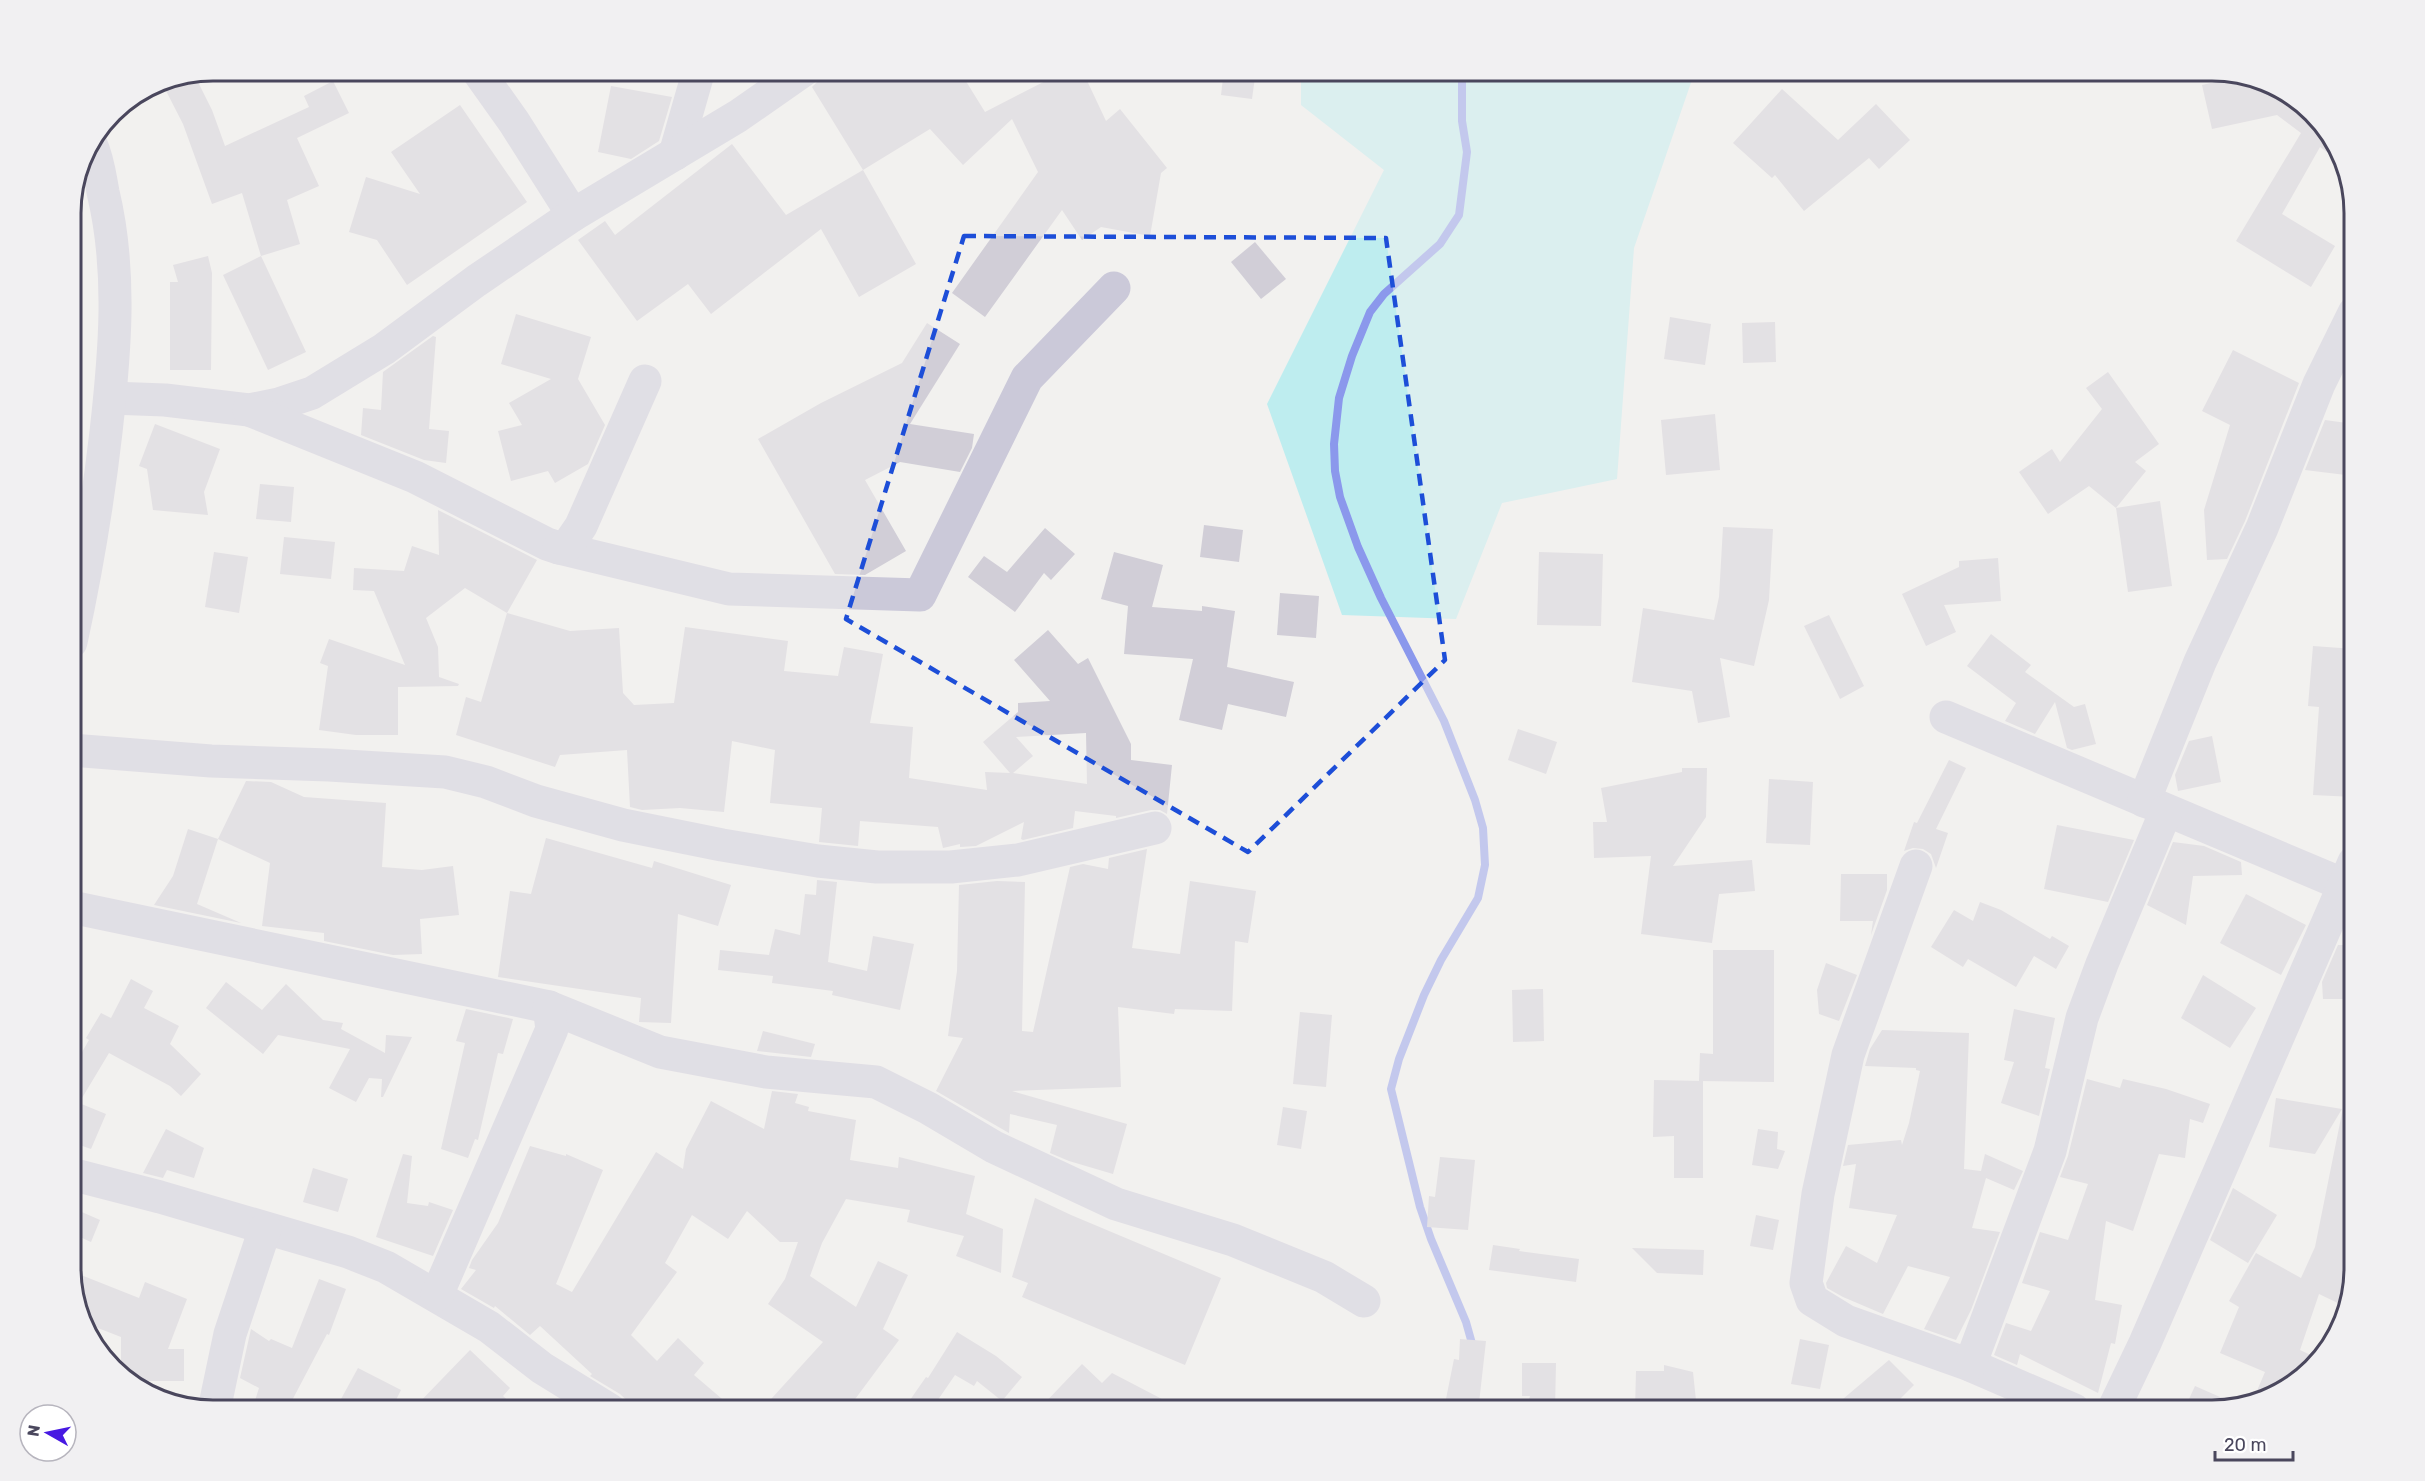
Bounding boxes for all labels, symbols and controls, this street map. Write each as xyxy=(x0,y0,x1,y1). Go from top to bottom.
north arrow xyxy=(18,1403,78,1463)
text: N xyxy=(23,1424,44,1438)
scale bar xyxy=(2215,1424,2293,1462)
text: 20 m xyxy=(2224,1434,2266,1456)

